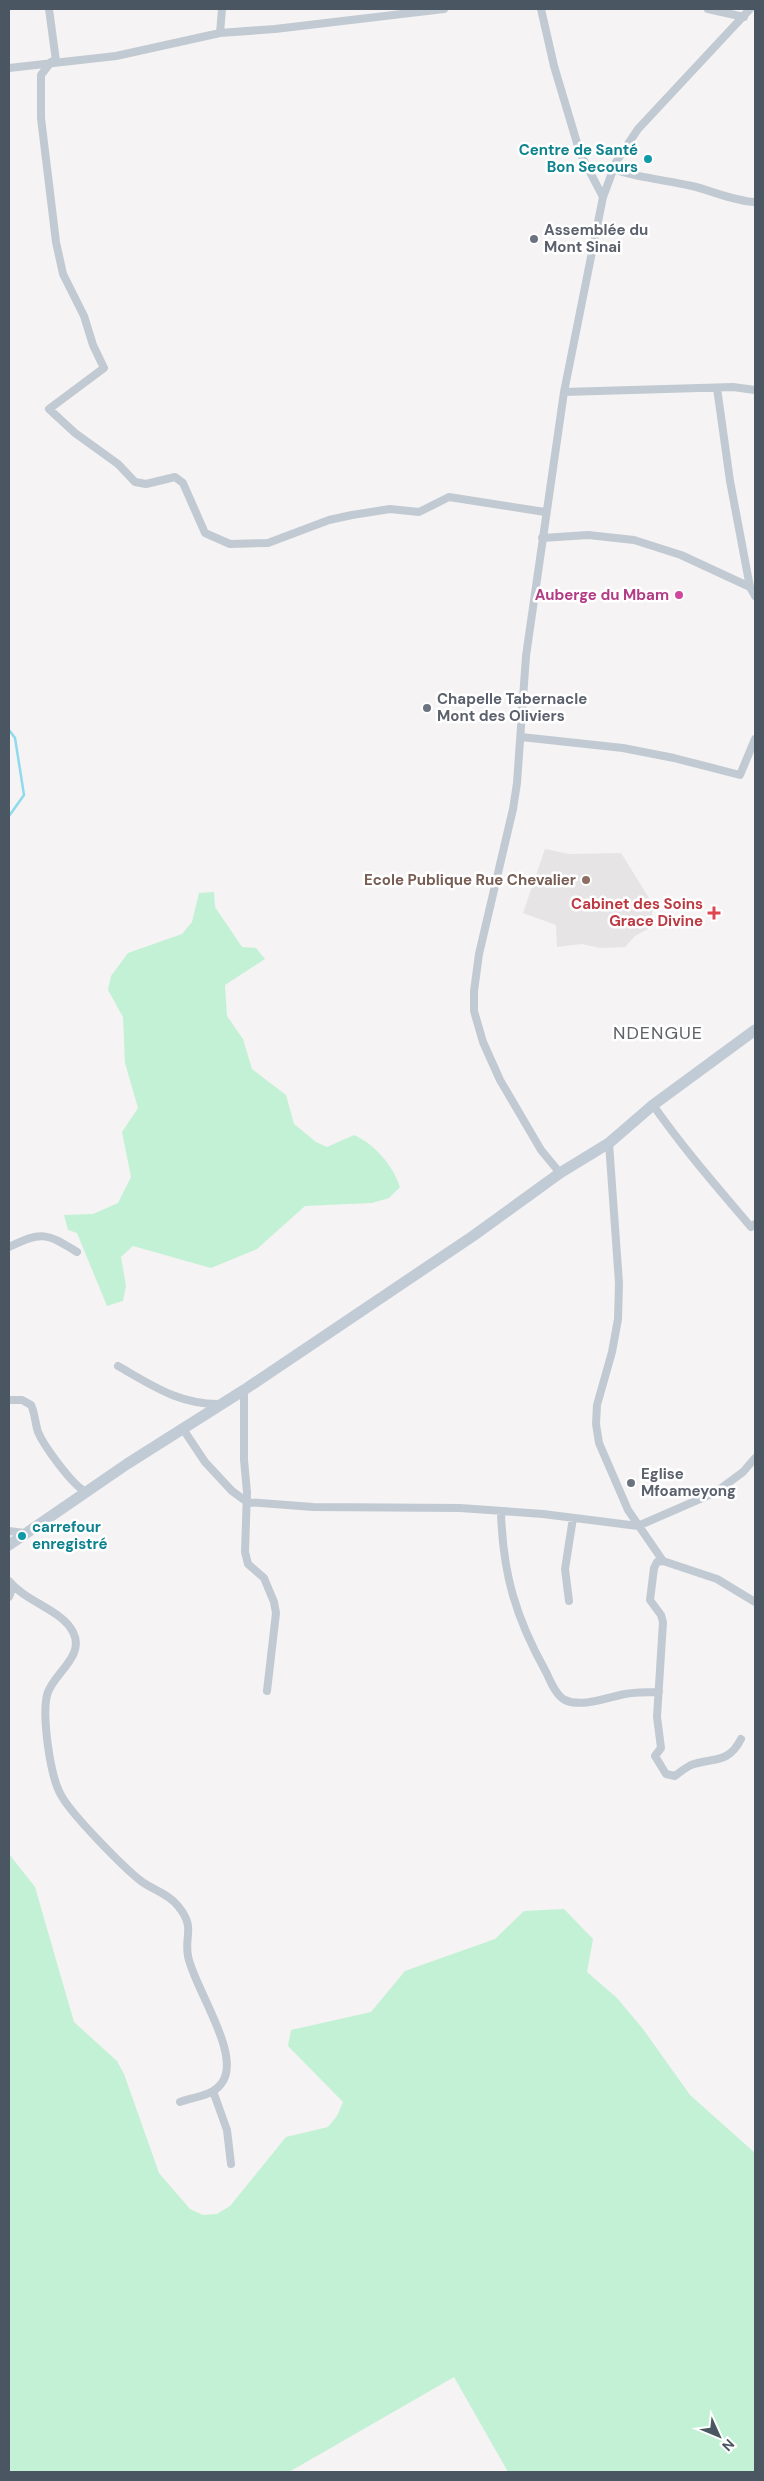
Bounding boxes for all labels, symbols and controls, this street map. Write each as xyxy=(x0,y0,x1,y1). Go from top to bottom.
place label: Centre de Santé Bon Secours xyxy=(519,140,638,177)
marker: Centre de Santé Bon Secours xyxy=(642,153,654,165)
place label: Assemblée du Mont Sinai xyxy=(544,220,648,257)
marker: Assemblée du Mont Sinai xyxy=(528,233,540,245)
place label: Auberge du Mbam xyxy=(535,585,669,605)
marker: Auberge du Mbam xyxy=(673,589,685,601)
place label: Chapelle Tabernacle Mont des Oliviers xyxy=(437,689,587,726)
marker: Chapelle Tabernacle Mont des Oliviers xyxy=(421,702,433,714)
place label: Ecole Publique Rue Chevalier xyxy=(364,870,576,890)
marker: Ecole Publique Rue Chevalier xyxy=(580,874,592,886)
place label: Cabinet des Soins Grace Divine xyxy=(571,894,703,931)
marker: Cabinet des Soins Grace Divine xyxy=(707,906,721,920)
district label: NDENGUE xyxy=(613,1021,703,1045)
place label: Eglise Mfoameyong xyxy=(641,1464,736,1501)
marker: Eglise Mfoameyong xyxy=(625,1477,637,1489)
place label: carrefour enregistré xyxy=(32,1517,108,1554)
marker: carrefour enregistré xyxy=(16,1530,28,1542)
north arrow xyxy=(694,2411,744,2461)
text: N xyxy=(718,2435,738,2455)

